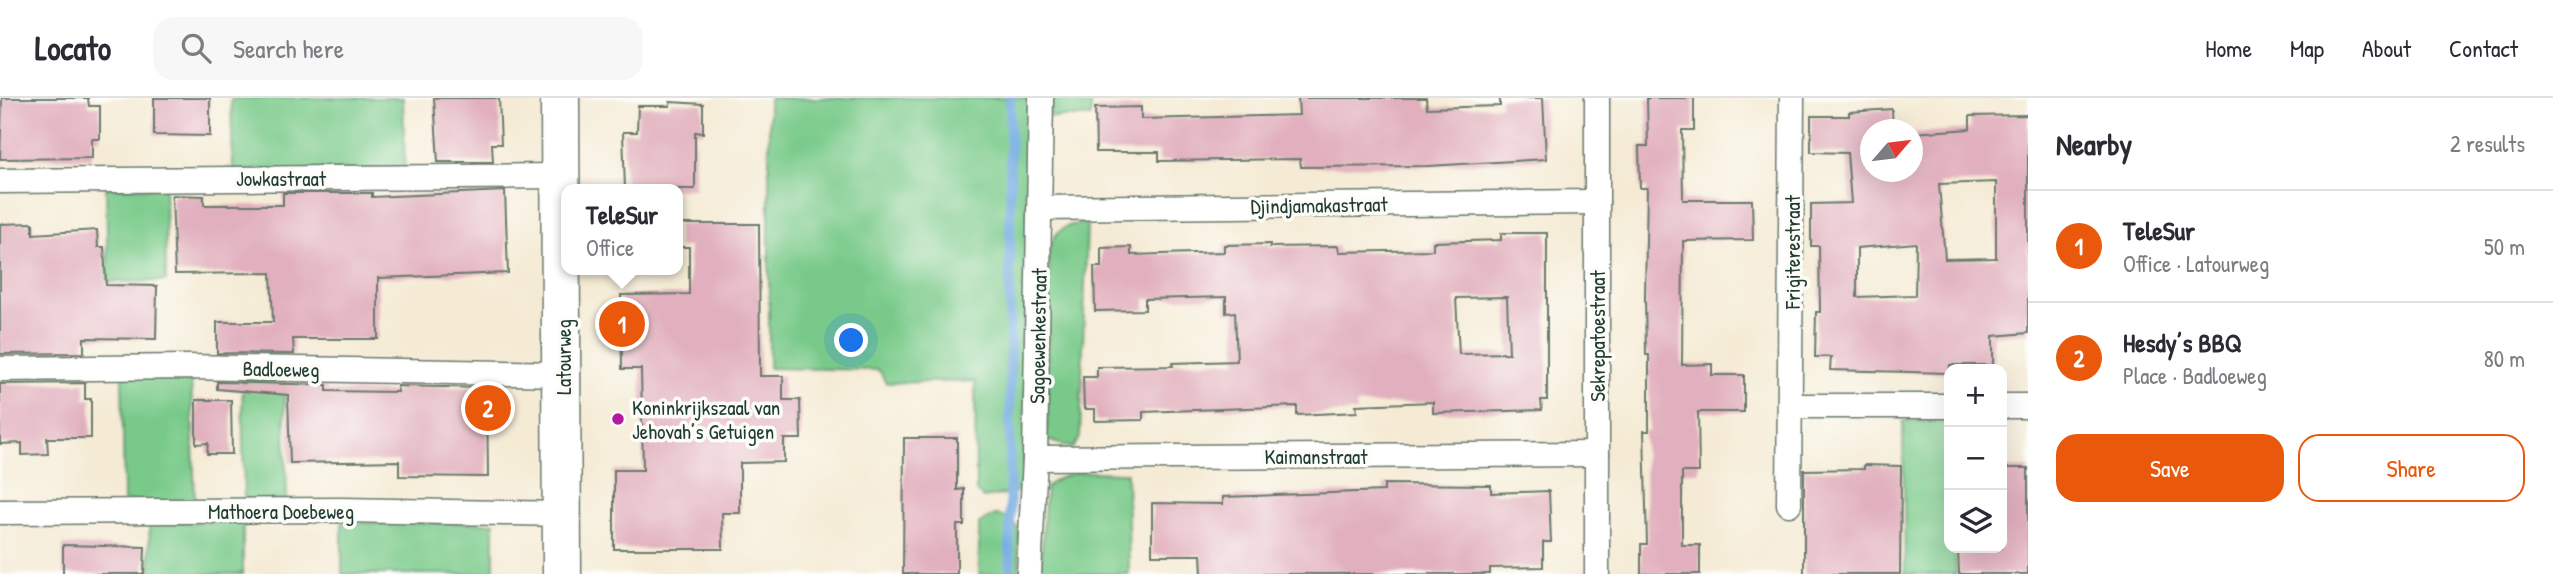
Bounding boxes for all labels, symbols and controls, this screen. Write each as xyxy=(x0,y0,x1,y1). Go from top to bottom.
search box xyxy=(153,17,643,80)
text: Locato xyxy=(35,26,111,70)
icon: search xyxy=(177,29,215,67)
text: Search here xyxy=(233,31,344,66)
text: Home xyxy=(2205,32,2252,64)
text: Map xyxy=(2290,32,2324,64)
text: About xyxy=(2362,32,2411,64)
text: Contact xyxy=(2449,32,2518,64)
north arrow xyxy=(1860,119,1923,182)
text: Nearby xyxy=(2056,124,2132,164)
text: 2 results xyxy=(2450,128,2525,159)
street label: Jowkastraat xyxy=(236,164,327,193)
popup xyxy=(561,184,683,275)
street label: Djindjamakastraat xyxy=(1250,189,1389,221)
street label: Frigiterestraat xyxy=(1778,194,1807,310)
text: TeleSur xyxy=(586,197,658,232)
text: TeleSur xyxy=(2123,213,2195,248)
text: 1 xyxy=(2075,231,2083,262)
text: 50 m xyxy=(2484,231,2525,262)
text: Office xyxy=(586,232,634,263)
text: Office · Latourweg xyxy=(2123,248,2269,279)
street label: Sagoewenkestraat xyxy=(1022,267,1054,404)
street label: Sekrepatoestraat xyxy=(1583,269,1612,402)
pin: 1 xyxy=(599,298,645,350)
street label: Latourweg xyxy=(549,319,578,395)
your location xyxy=(834,323,868,357)
text: Hesdy’s BBQ xyxy=(2123,325,2242,360)
text: 2 xyxy=(2074,343,2084,374)
text: 80 m xyxy=(2484,343,2525,374)
street label: Badloeweg xyxy=(242,354,320,384)
text: Place · Badloeweg xyxy=(2123,360,2267,391)
map controls xyxy=(1944,364,2007,553)
button: + xyxy=(1944,364,2007,427)
pin: 2 xyxy=(465,382,511,434)
place label: Koninkrijkszaal van Jehovah’s Getuigen xyxy=(632,393,780,446)
marker: Koninkrijkszaal van Jehovah’s Getuigen xyxy=(610,411,626,427)
button: − xyxy=(1944,427,2007,490)
button: Save xyxy=(2056,434,2284,502)
button: Share xyxy=(2298,434,2525,502)
street label: Kaimanstraat xyxy=(1264,442,1368,471)
button: layers xyxy=(1944,490,2007,553)
street label: Mathoera Doebeweg xyxy=(208,497,354,526)

